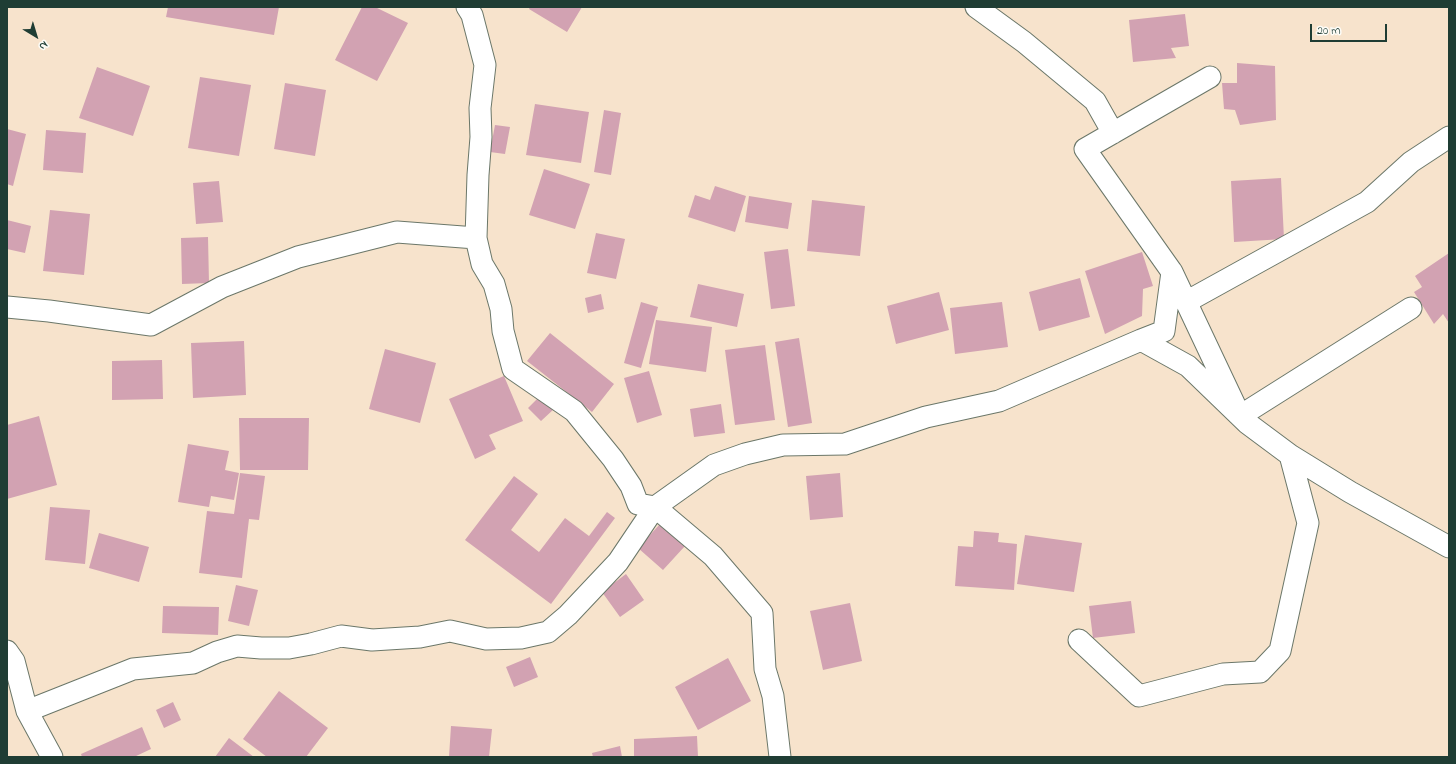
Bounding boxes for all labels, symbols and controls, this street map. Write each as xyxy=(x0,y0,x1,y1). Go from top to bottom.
north arrow xyxy=(16,16,56,56)
scale bar xyxy=(1312,16,1389,42)
text: 20 m xyxy=(1317,22,1340,40)
text: N xyxy=(36,37,51,54)

